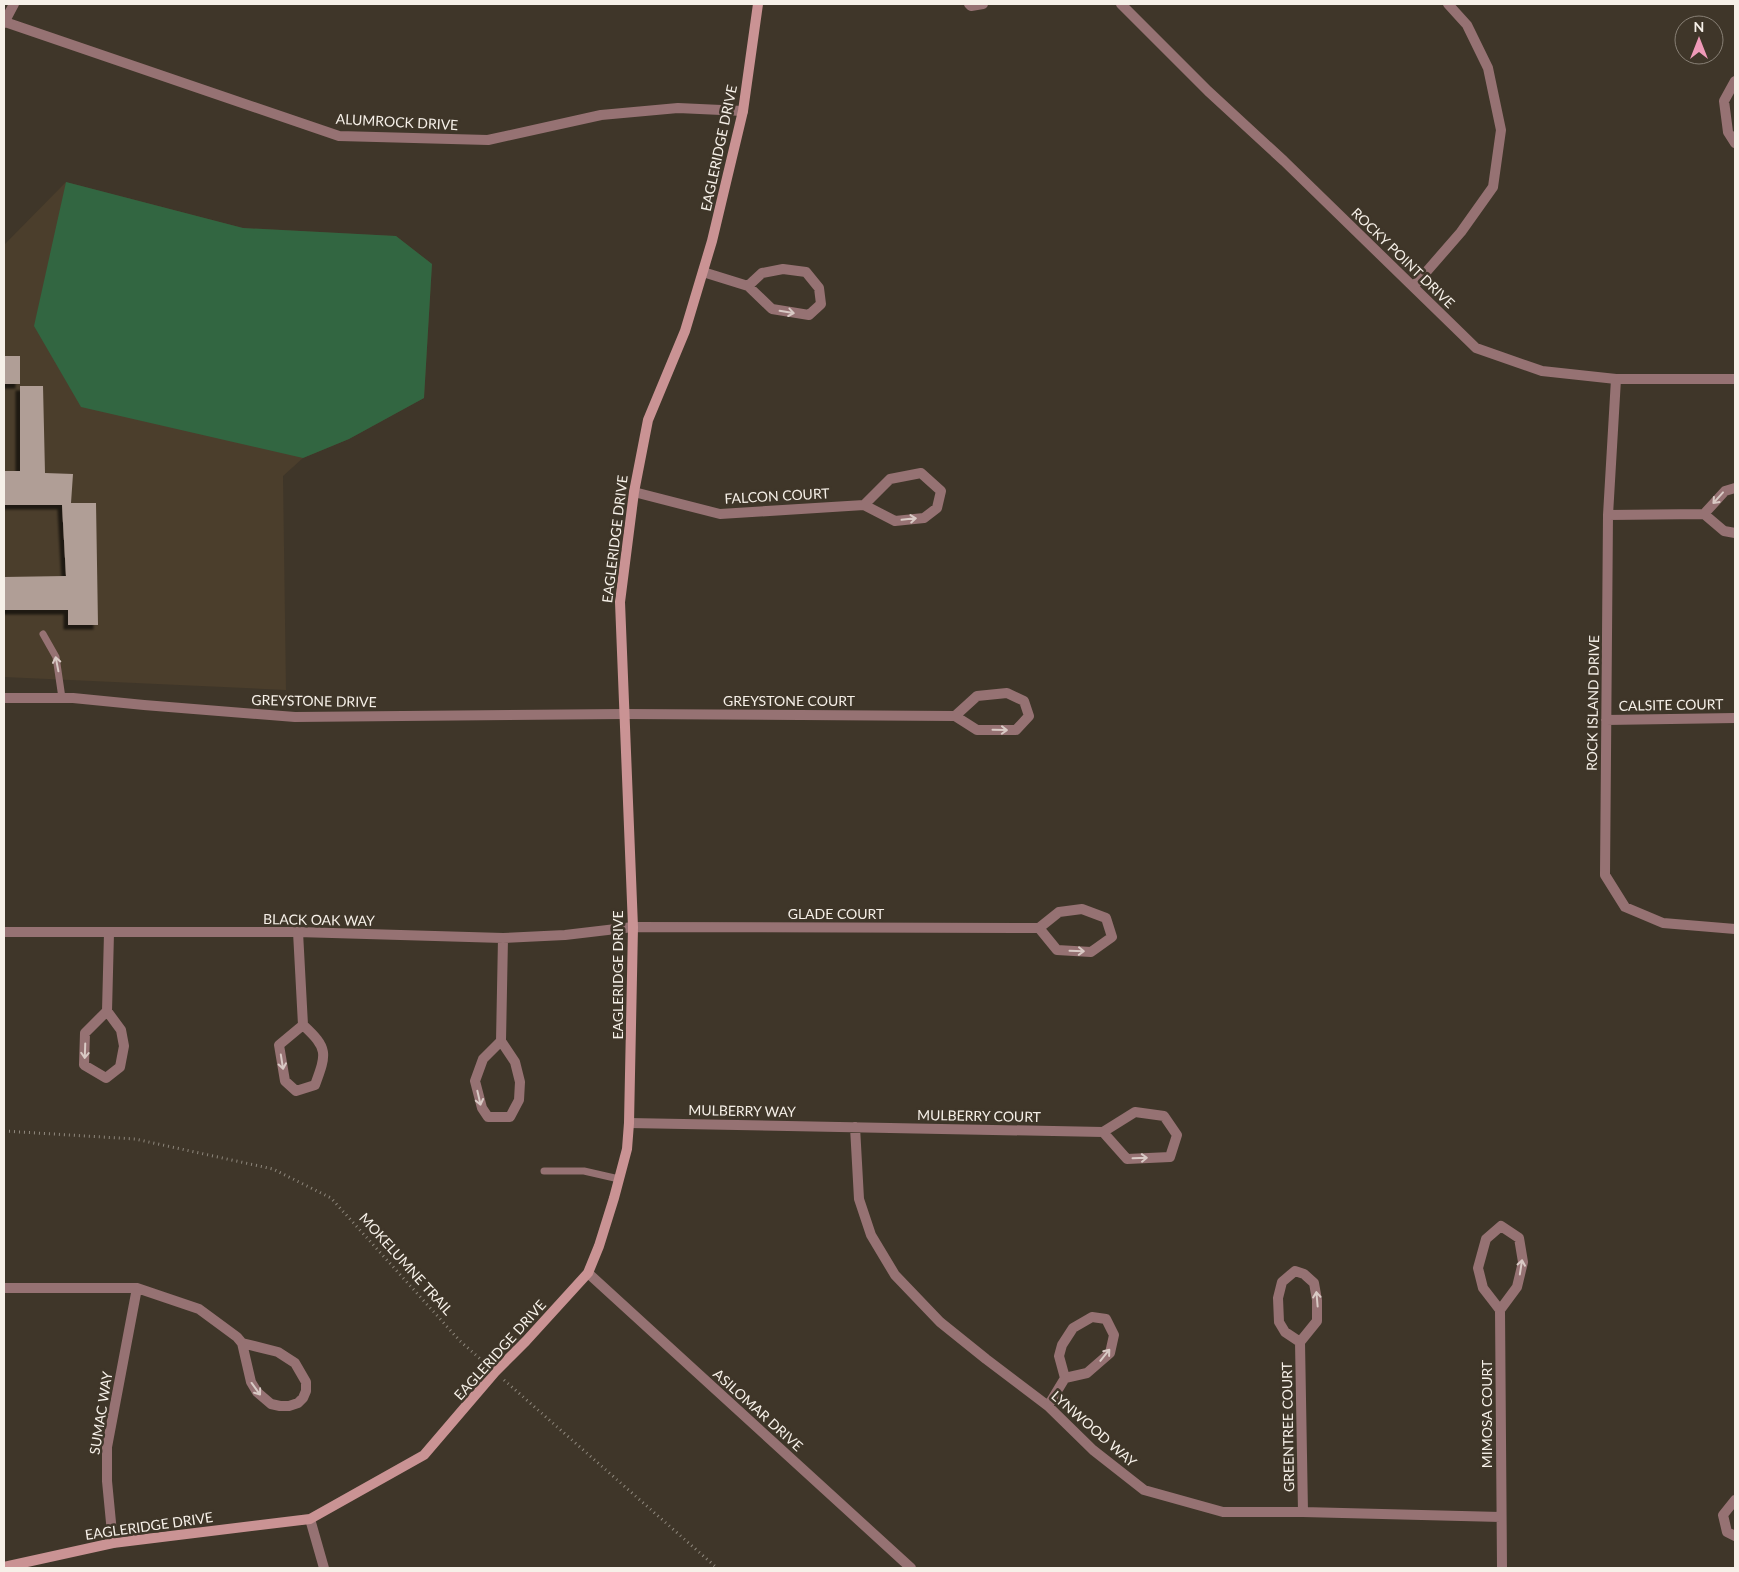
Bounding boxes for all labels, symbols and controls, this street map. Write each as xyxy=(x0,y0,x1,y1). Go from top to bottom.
north arrow xyxy=(1674,15,1724,65)
text: N xyxy=(1694,18,1704,35)
street label: EAGLERIDGE DRIVE xyxy=(697,83,740,213)
street label: ALUMROCK DRIVE xyxy=(335,110,459,133)
street label: ROCKY POINT DRIVE xyxy=(1348,204,1458,311)
one-way arrow xyxy=(779,307,795,317)
street label: EAGLERIDGE DRIVE xyxy=(598,474,631,604)
street label: FALCON COURT xyxy=(724,484,831,507)
one-way arrow xyxy=(1712,492,1724,505)
one-way arrow xyxy=(901,514,917,524)
street label: ROCK ISLAND DRIVE xyxy=(1583,635,1602,771)
one-way arrow xyxy=(51,657,61,673)
street label: GREYSTONE DRIVE xyxy=(251,691,377,710)
street label: GREYSTONE COURT xyxy=(723,692,856,709)
street label: CALSITE COURT xyxy=(1618,695,1724,714)
one-way arrow xyxy=(991,725,1007,735)
street label: GLADE COURT xyxy=(788,905,885,922)
street label: BLACK OAK WAY xyxy=(263,910,375,929)
street label: EAGLERIDGE DRIVE xyxy=(609,911,626,1039)
one-way arrow xyxy=(1068,946,1085,956)
one-way arrow xyxy=(80,1043,89,1059)
one-way arrow xyxy=(277,1054,287,1070)
one-way arrow xyxy=(475,1090,484,1106)
street label: MULBERRY WAY xyxy=(688,1101,796,1120)
street label: MULBERRY COURT xyxy=(917,1106,1042,1125)
one-way arrow xyxy=(1132,1153,1148,1163)
street label: MOKELUMNE TRAIL xyxy=(356,1209,457,1318)
one-way arrow xyxy=(1516,1260,1526,1276)
one-way arrow xyxy=(1312,1291,1321,1307)
street label: EAGLERIDGE DRIVE xyxy=(450,1296,549,1403)
one-way arrow xyxy=(1100,1349,1111,1362)
street label: MIMOSA COURT xyxy=(1478,1359,1495,1468)
street label: GREENTREE COURT xyxy=(1278,1361,1297,1492)
street label: ASILOMAR DRIVE xyxy=(710,1365,807,1454)
street label: SUMAC WAY xyxy=(86,1370,116,1456)
one-way arrow xyxy=(251,1382,261,1396)
street label: LYNWOOD WAY xyxy=(1048,1387,1141,1470)
street label: EAGLERIDGE DRIVE xyxy=(84,1508,214,1543)

